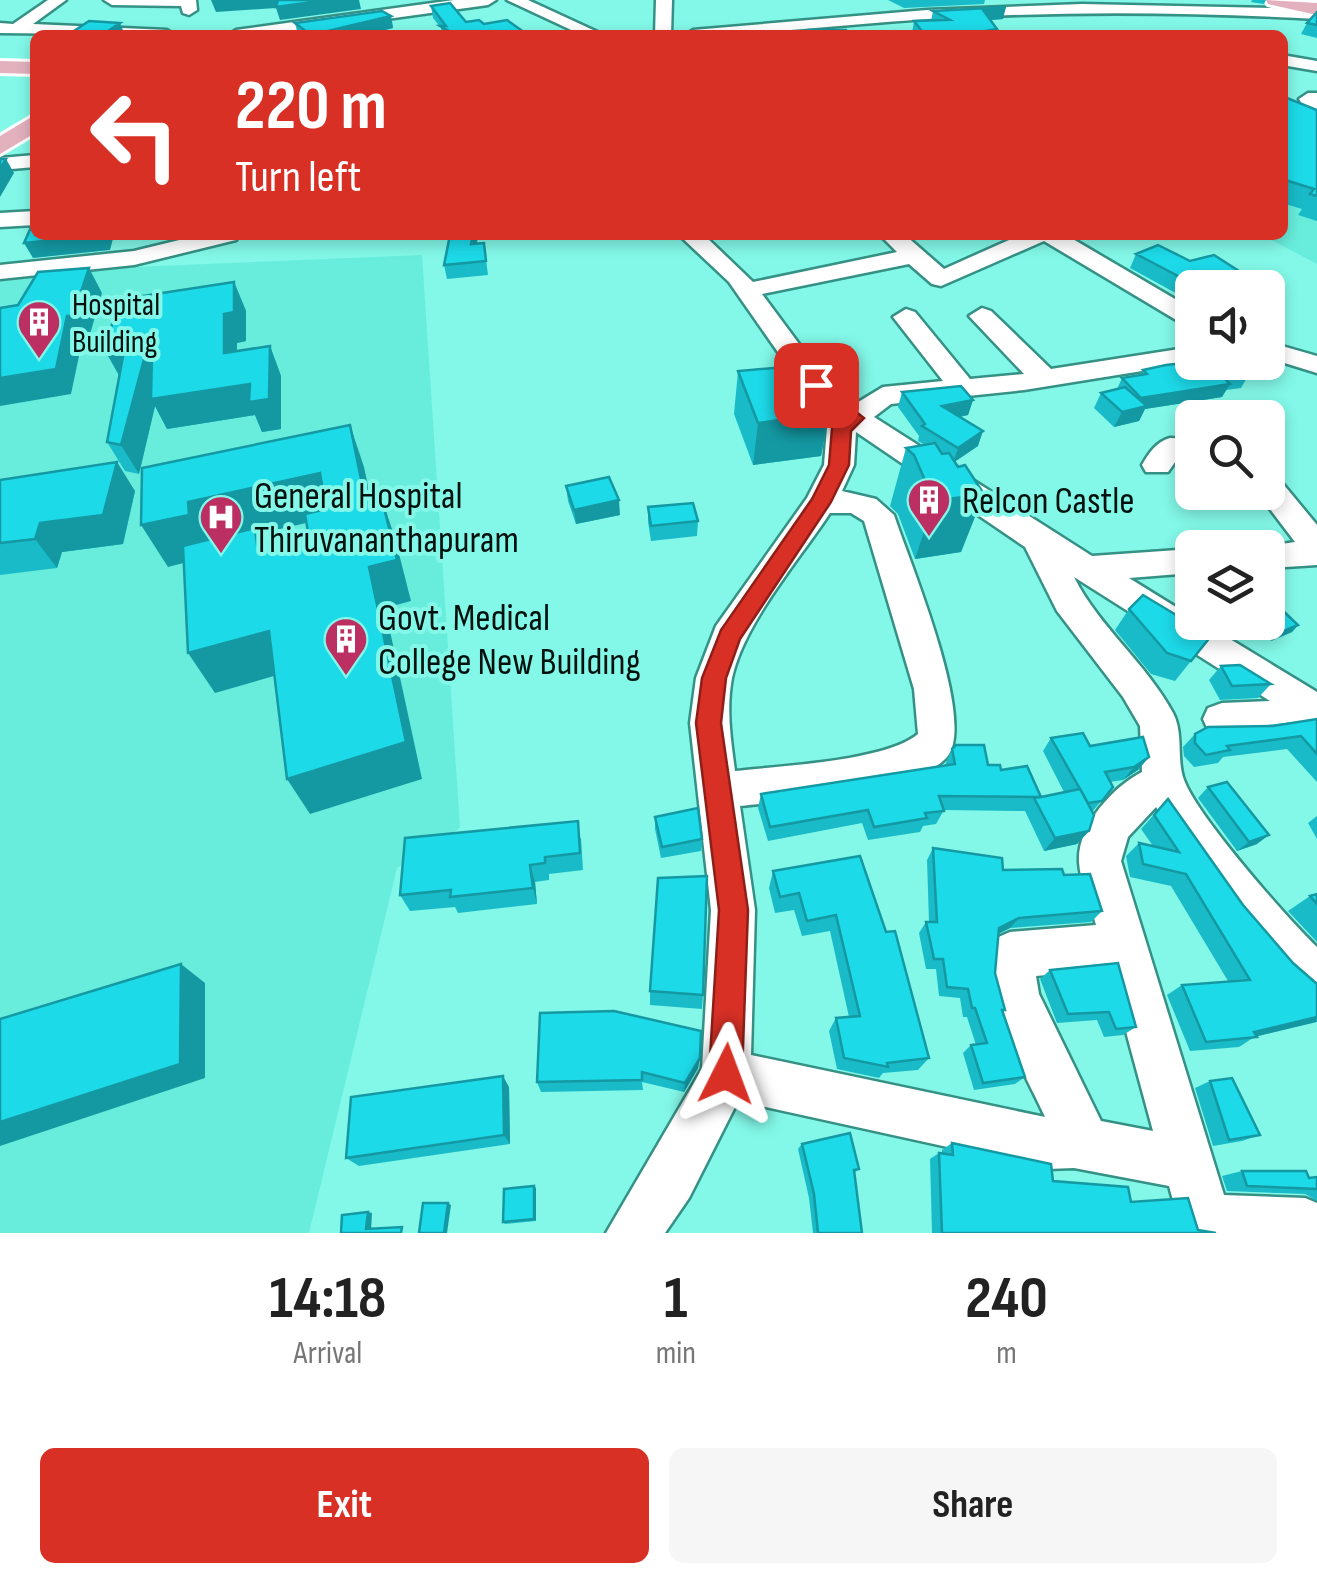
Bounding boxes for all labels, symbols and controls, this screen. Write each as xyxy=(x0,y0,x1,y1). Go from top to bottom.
text: 220 m xyxy=(235,65,387,149)
icon: left xyxy=(70,70,200,200)
text: Turn left xyxy=(235,150,361,205)
map controls xyxy=(1175,270,1285,640)
button: sound xyxy=(1175,270,1285,380)
place label: Hospital Building xyxy=(72,286,160,362)
building icon: Hospital Building xyxy=(16,299,62,360)
pin xyxy=(774,343,859,428)
icon: arrive xyxy=(789,358,844,413)
button: search xyxy=(1175,400,1285,510)
place label: General Hospital Thiruvananthapuram xyxy=(254,474,519,563)
building icon: Relcon Castle xyxy=(906,477,952,538)
place label: Relcon Castle xyxy=(962,479,1135,524)
hospital icon: General Hospital Thiruvananthapuram xyxy=(198,494,244,555)
button: layers xyxy=(1175,530,1285,640)
place label: Govt. Medical College New Building xyxy=(378,596,641,685)
building icon: Govt. Medical College New Building xyxy=(323,616,369,677)
position arrow xyxy=(674,1022,778,1126)
text: 14:18 xyxy=(269,1263,386,1335)
text: 1 xyxy=(664,1263,688,1335)
text: 240 xyxy=(965,1263,1048,1335)
text: Arrival xyxy=(293,1334,362,1373)
text: min xyxy=(656,1334,696,1373)
text: m xyxy=(996,1334,1017,1373)
button: Exit xyxy=(40,1448,649,1563)
button: Share xyxy=(669,1448,1277,1563)

